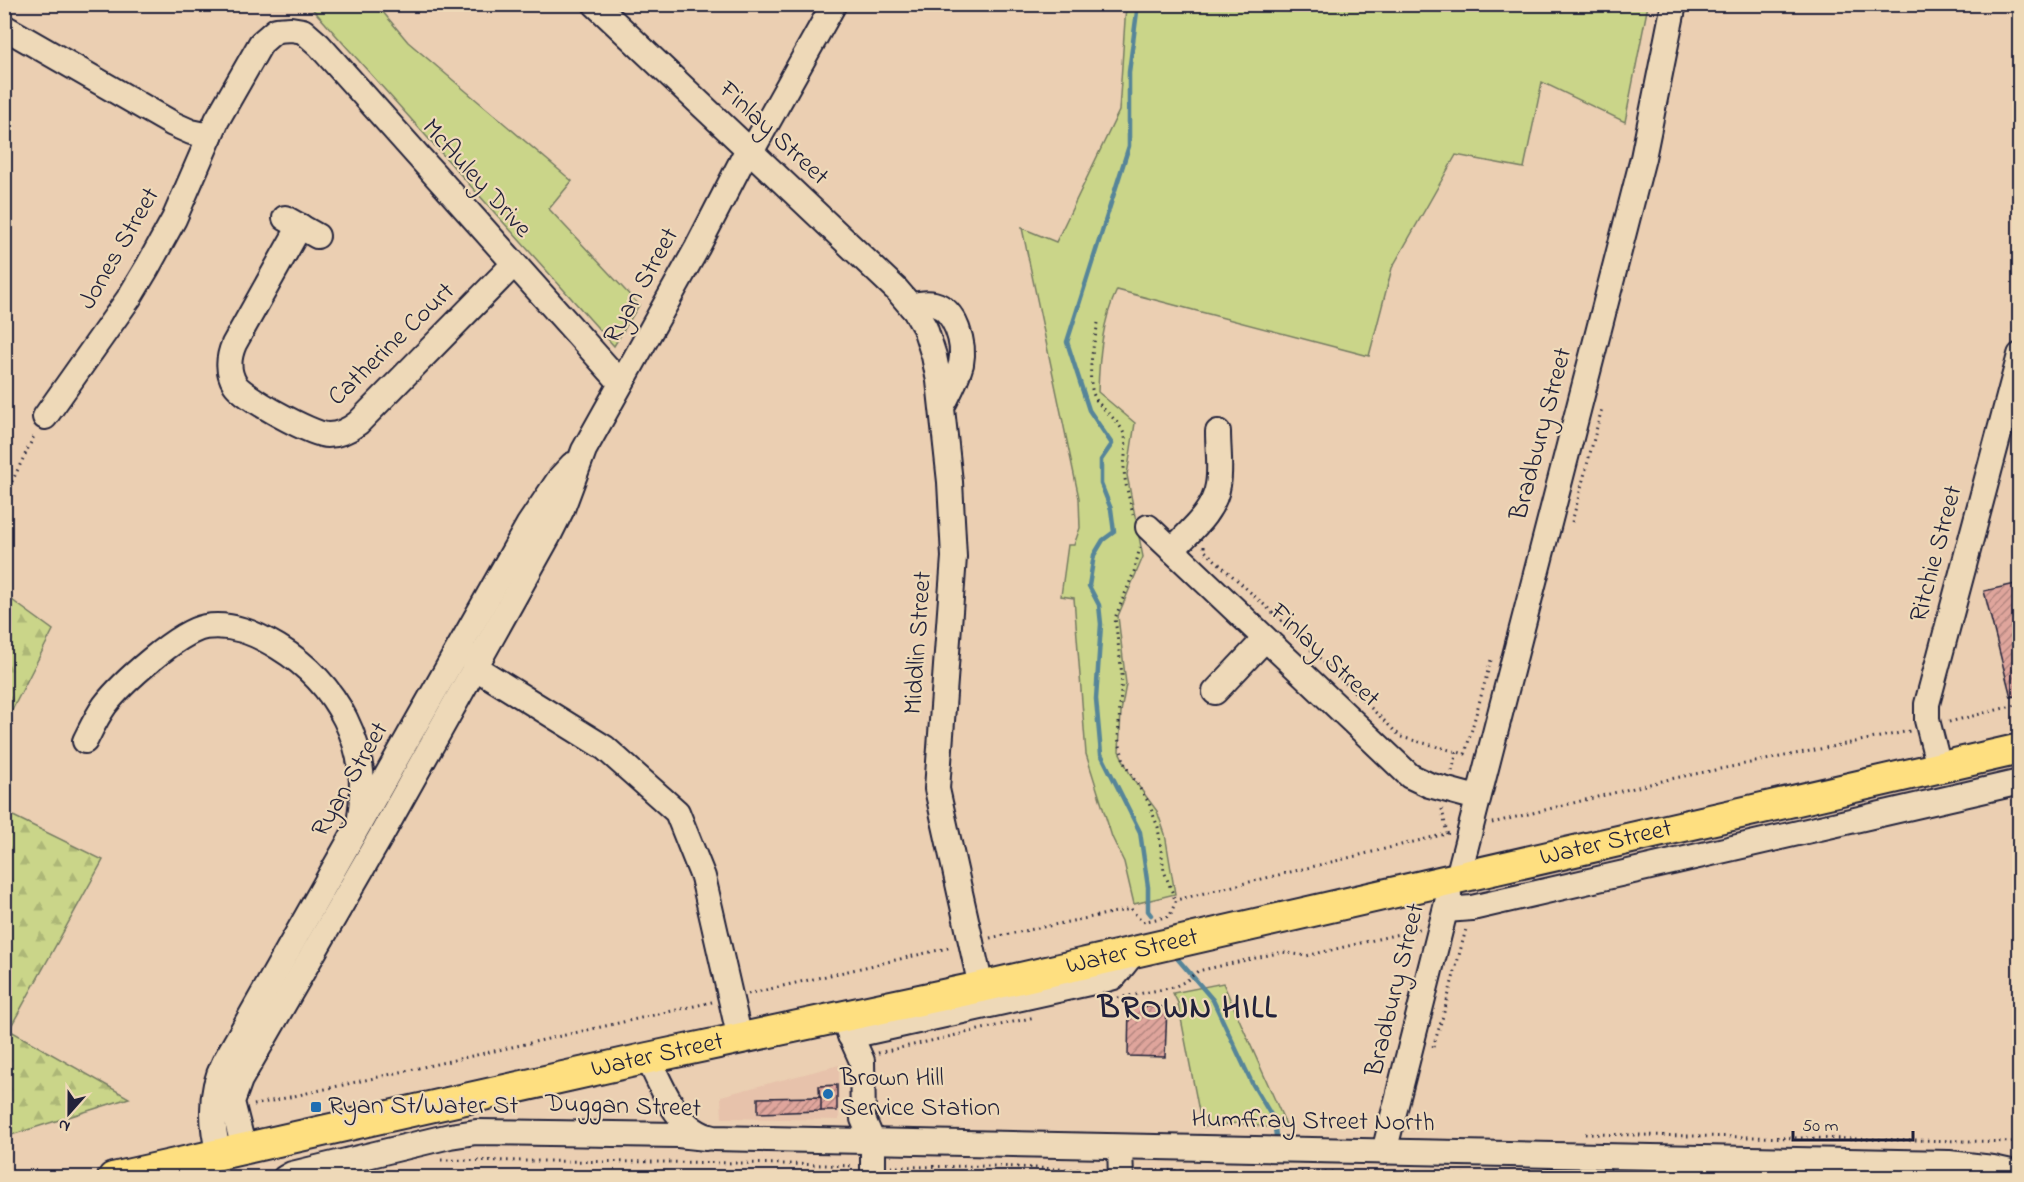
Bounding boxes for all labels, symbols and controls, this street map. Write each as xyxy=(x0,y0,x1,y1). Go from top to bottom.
street label: Finlay Street xyxy=(708,72,837,196)
street label: McAuley Drive xyxy=(412,111,540,247)
street label: Jones Street xyxy=(70,180,171,317)
street label: Ryan Street xyxy=(594,221,690,351)
street label: Catherine Court xyxy=(320,274,464,416)
street label: Bradbury Street xyxy=(1500,343,1583,526)
street label: Ritchie Street xyxy=(1901,481,1974,627)
street label: Middlin Street xyxy=(895,570,943,716)
street label: Finlay Street xyxy=(1259,594,1388,718)
street label: Ryan Street xyxy=(303,715,400,845)
street label: Water Street xyxy=(1536,810,1676,877)
street label: Bradbury Street xyxy=(1356,899,1436,1082)
street label: Water Street xyxy=(1062,919,1202,986)
district label: BROWN HILL xyxy=(1096,986,1278,1033)
street label: Water Street xyxy=(588,1023,728,1089)
place label: Brown Hill Service Station xyxy=(839,1060,1000,1128)
north arrow xyxy=(39,1083,99,1143)
street label: Duggan Street xyxy=(543,1085,702,1129)
marker: Brown Hill Service Station xyxy=(821,1087,835,1101)
place label: Ryan St/Water St xyxy=(328,1088,519,1126)
marker: Ryan St/Water St xyxy=(309,1100,323,1114)
street label: Humffray Street North xyxy=(1191,1101,1435,1143)
scale bar xyxy=(1793,1104,1913,1142)
text: N xyxy=(55,1112,74,1138)
text: 50 m xyxy=(1802,1114,1839,1140)

